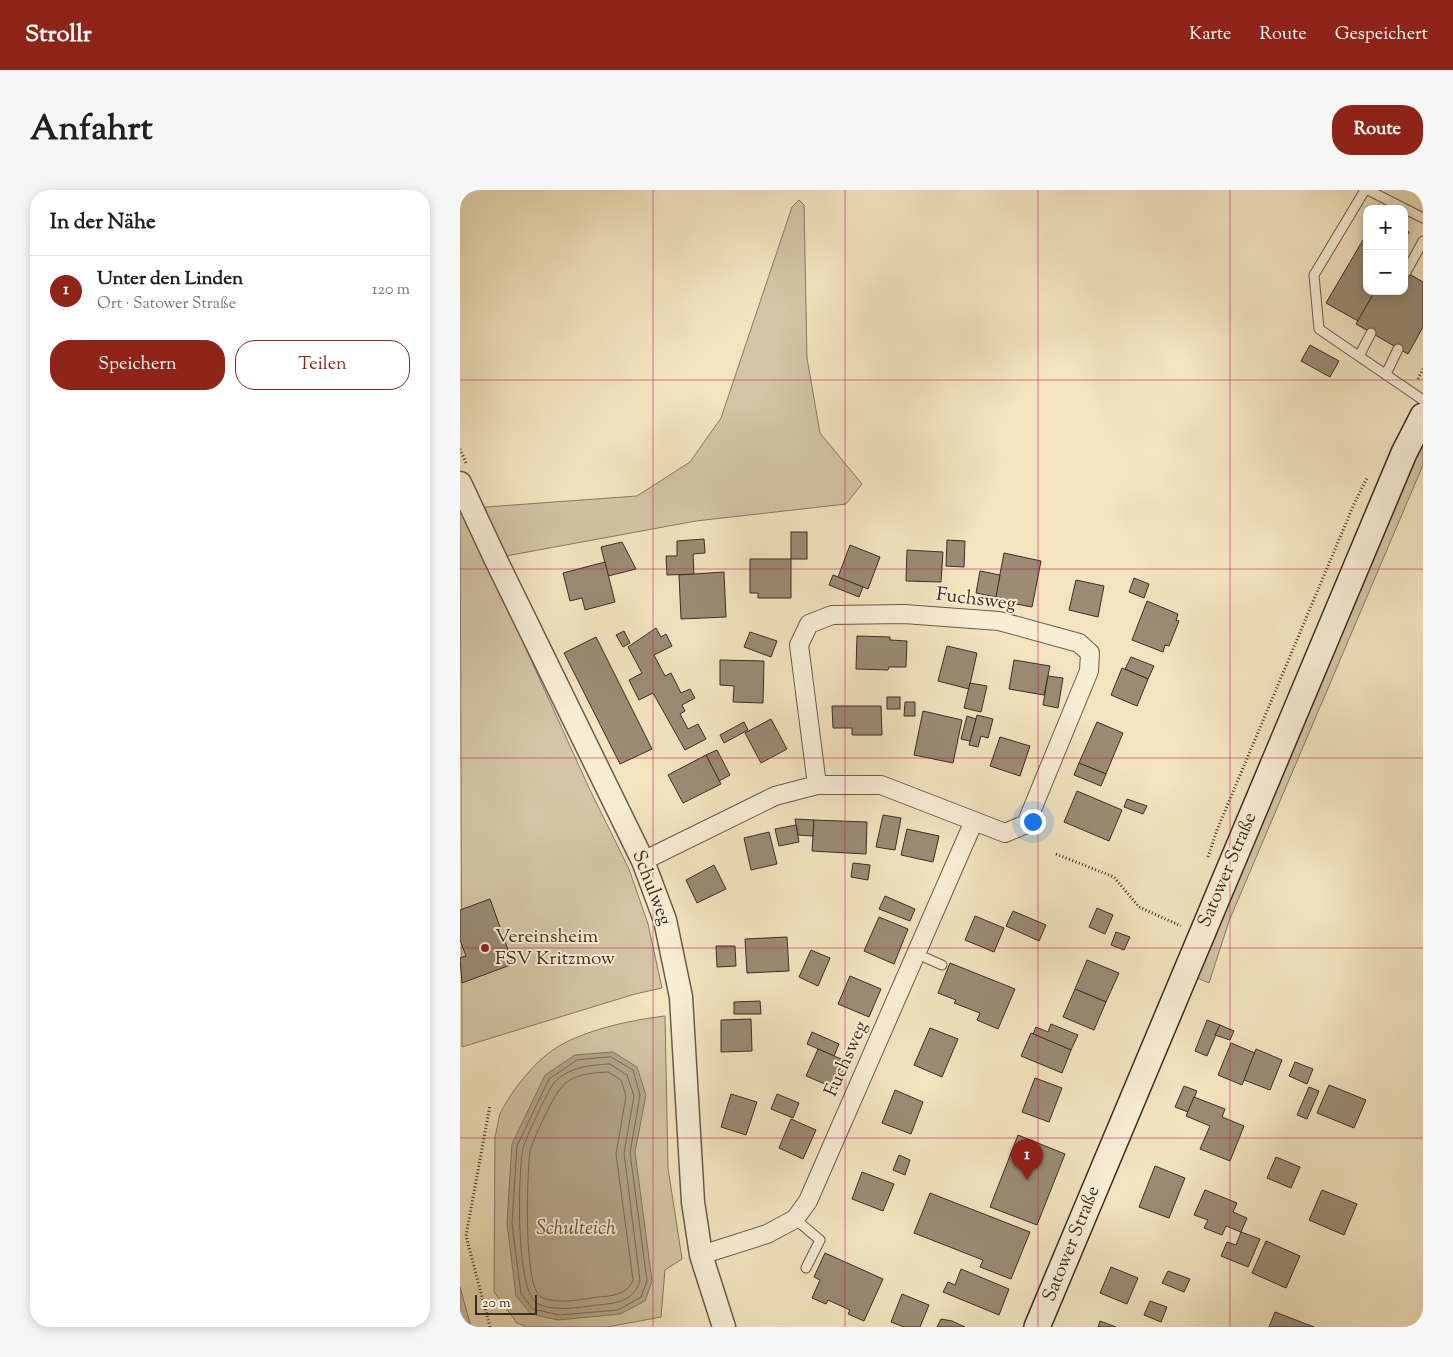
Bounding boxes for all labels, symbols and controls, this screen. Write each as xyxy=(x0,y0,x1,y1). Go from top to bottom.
text: Strollr xyxy=(25,18,92,52)
text: Karte xyxy=(1189,22,1232,48)
text: Route xyxy=(1260,22,1307,48)
text: Gespeichert xyxy=(1335,22,1428,48)
text: Anfahrt xyxy=(30,105,153,156)
button: Route xyxy=(1332,105,1423,155)
map controls xyxy=(1363,205,1408,295)
button: + xyxy=(1363,205,1408,250)
text: In der Nähe xyxy=(50,208,156,238)
button: − xyxy=(1363,250,1408,295)
text: Unter den Linden xyxy=(97,266,243,293)
text: 1 xyxy=(63,279,69,302)
text: 120 m xyxy=(372,279,410,302)
text: Ort · Satower Straße xyxy=(97,293,236,316)
button: Speichern xyxy=(50,340,225,390)
button: Teilen xyxy=(235,340,410,390)
street label: Fuchsweg xyxy=(935,582,1017,618)
street label: Satower Straße xyxy=(1192,808,1264,932)
your location xyxy=(1020,809,1046,835)
street label: Schulweg xyxy=(624,846,678,930)
place label: Vereinsheim FSV Kritzmow xyxy=(495,924,615,973)
marker: Vereinsheim FSV Kritzmow xyxy=(479,942,491,954)
street label: Fuchsweg xyxy=(818,1017,876,1101)
pin: 1 xyxy=(1011,1139,1043,1180)
street label: Satower Straße xyxy=(1037,1182,1108,1306)
water label: Schulteich xyxy=(536,1215,616,1244)
scale bar xyxy=(475,1292,538,1315)
text: 20 m xyxy=(482,1294,511,1314)

